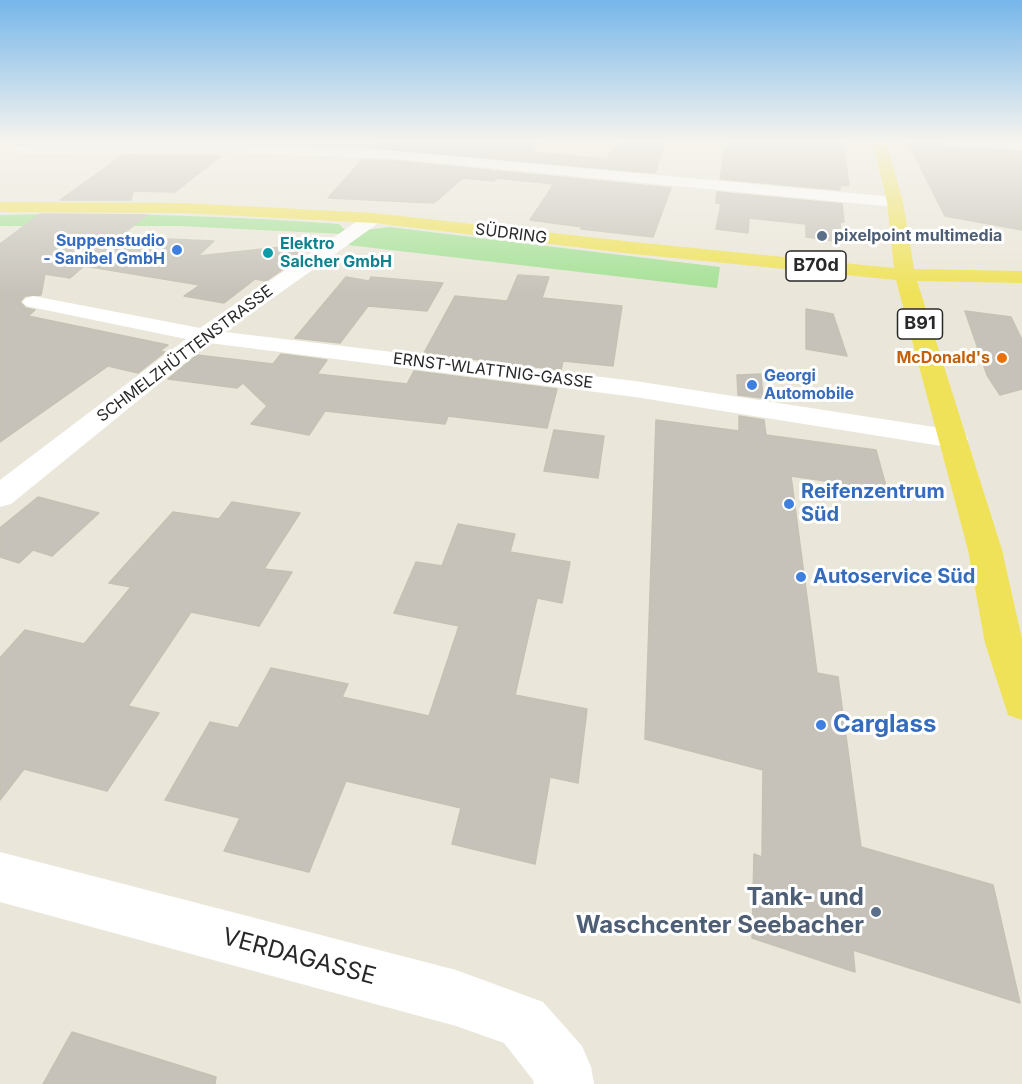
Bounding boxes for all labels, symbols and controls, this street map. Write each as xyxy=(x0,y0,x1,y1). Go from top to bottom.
street label: SÜDRING xyxy=(474,220,548,248)
place label: pixelpoint multimedia xyxy=(834,226,1002,246)
marker: pixelpoint multimedia xyxy=(815,229,829,243)
place label: Suppenstudio - Sanibel GmbH xyxy=(43,231,165,269)
place label: Elektro Salcher GmbH xyxy=(280,234,392,272)
marker: Suppenstudio - Sanibel GmbH xyxy=(170,243,184,257)
marker: Elektro Salcher GmbH xyxy=(261,246,275,260)
road number: B70d xyxy=(786,251,846,281)
street label: SCHMELZHÜTTENSTRASSE xyxy=(93,282,277,426)
road number: B91 xyxy=(898,309,942,339)
place label: McDonald's xyxy=(896,348,990,368)
street label: ERNST-WLATTNIG-GASSE xyxy=(392,349,594,393)
marker: McDonald's xyxy=(995,351,1009,365)
place label: Georgi Automobile xyxy=(764,366,854,404)
marker: Georgi Automobile xyxy=(745,378,759,392)
place label: Reifenzentrum Süd xyxy=(801,480,945,527)
marker: Reifenzentrum Süd xyxy=(782,497,796,511)
place label: Autoservice Süd xyxy=(813,565,975,589)
marker: Autoservice Süd xyxy=(794,570,808,584)
place label: Carglass xyxy=(833,711,936,739)
marker: Carglass xyxy=(814,718,828,732)
place label: Tank- und Waschcenter Seebacher xyxy=(576,884,864,940)
marker: Tank- und Waschcenter Seebacher xyxy=(869,905,883,919)
street label: VERDAGASSE xyxy=(219,923,379,991)

